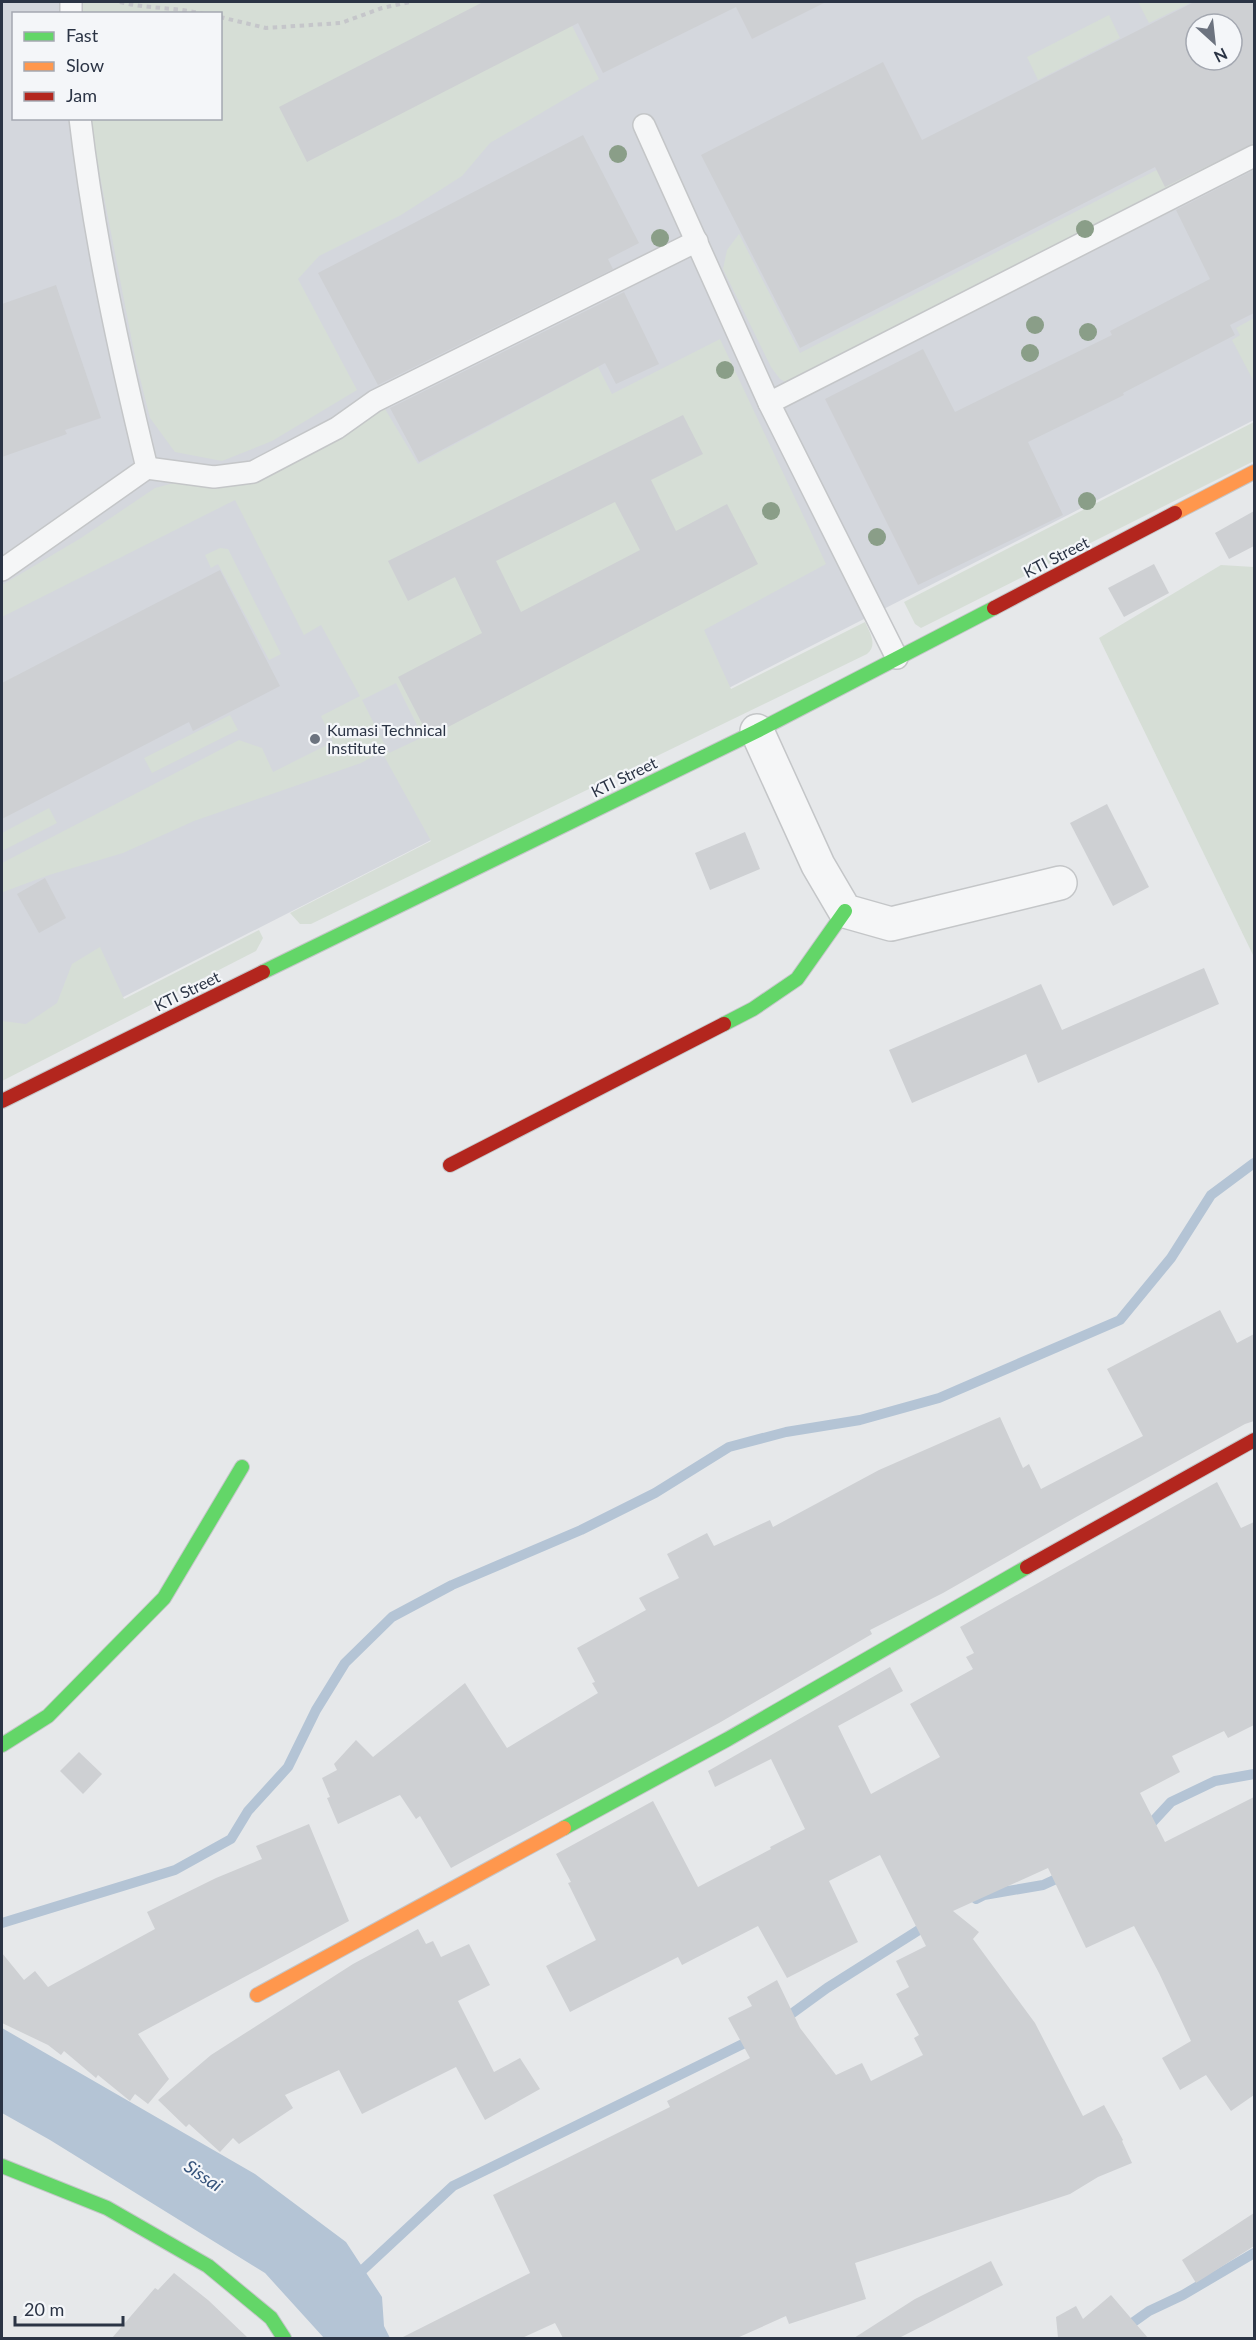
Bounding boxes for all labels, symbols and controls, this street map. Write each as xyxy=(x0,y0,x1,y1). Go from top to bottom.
legend xyxy=(12,12,222,120)
north arrow xyxy=(1184,12,1244,72)
text: Fast xyxy=(66,24,99,46)
text: N xyxy=(1211,45,1231,67)
text: Slow xyxy=(66,54,104,76)
text: Jam xyxy=(66,84,97,106)
street label: KTI Street xyxy=(1020,532,1092,581)
place label: Kumasi Technical Institute xyxy=(327,720,446,757)
marker: Kumasi Technical Institute xyxy=(308,732,322,746)
street label: KTI Street xyxy=(588,752,660,801)
street label: KTI Street xyxy=(151,966,223,1015)
water label: Sissai xyxy=(180,2155,227,2196)
scale bar xyxy=(15,2289,123,2327)
text: 20 m xyxy=(24,2298,64,2320)

